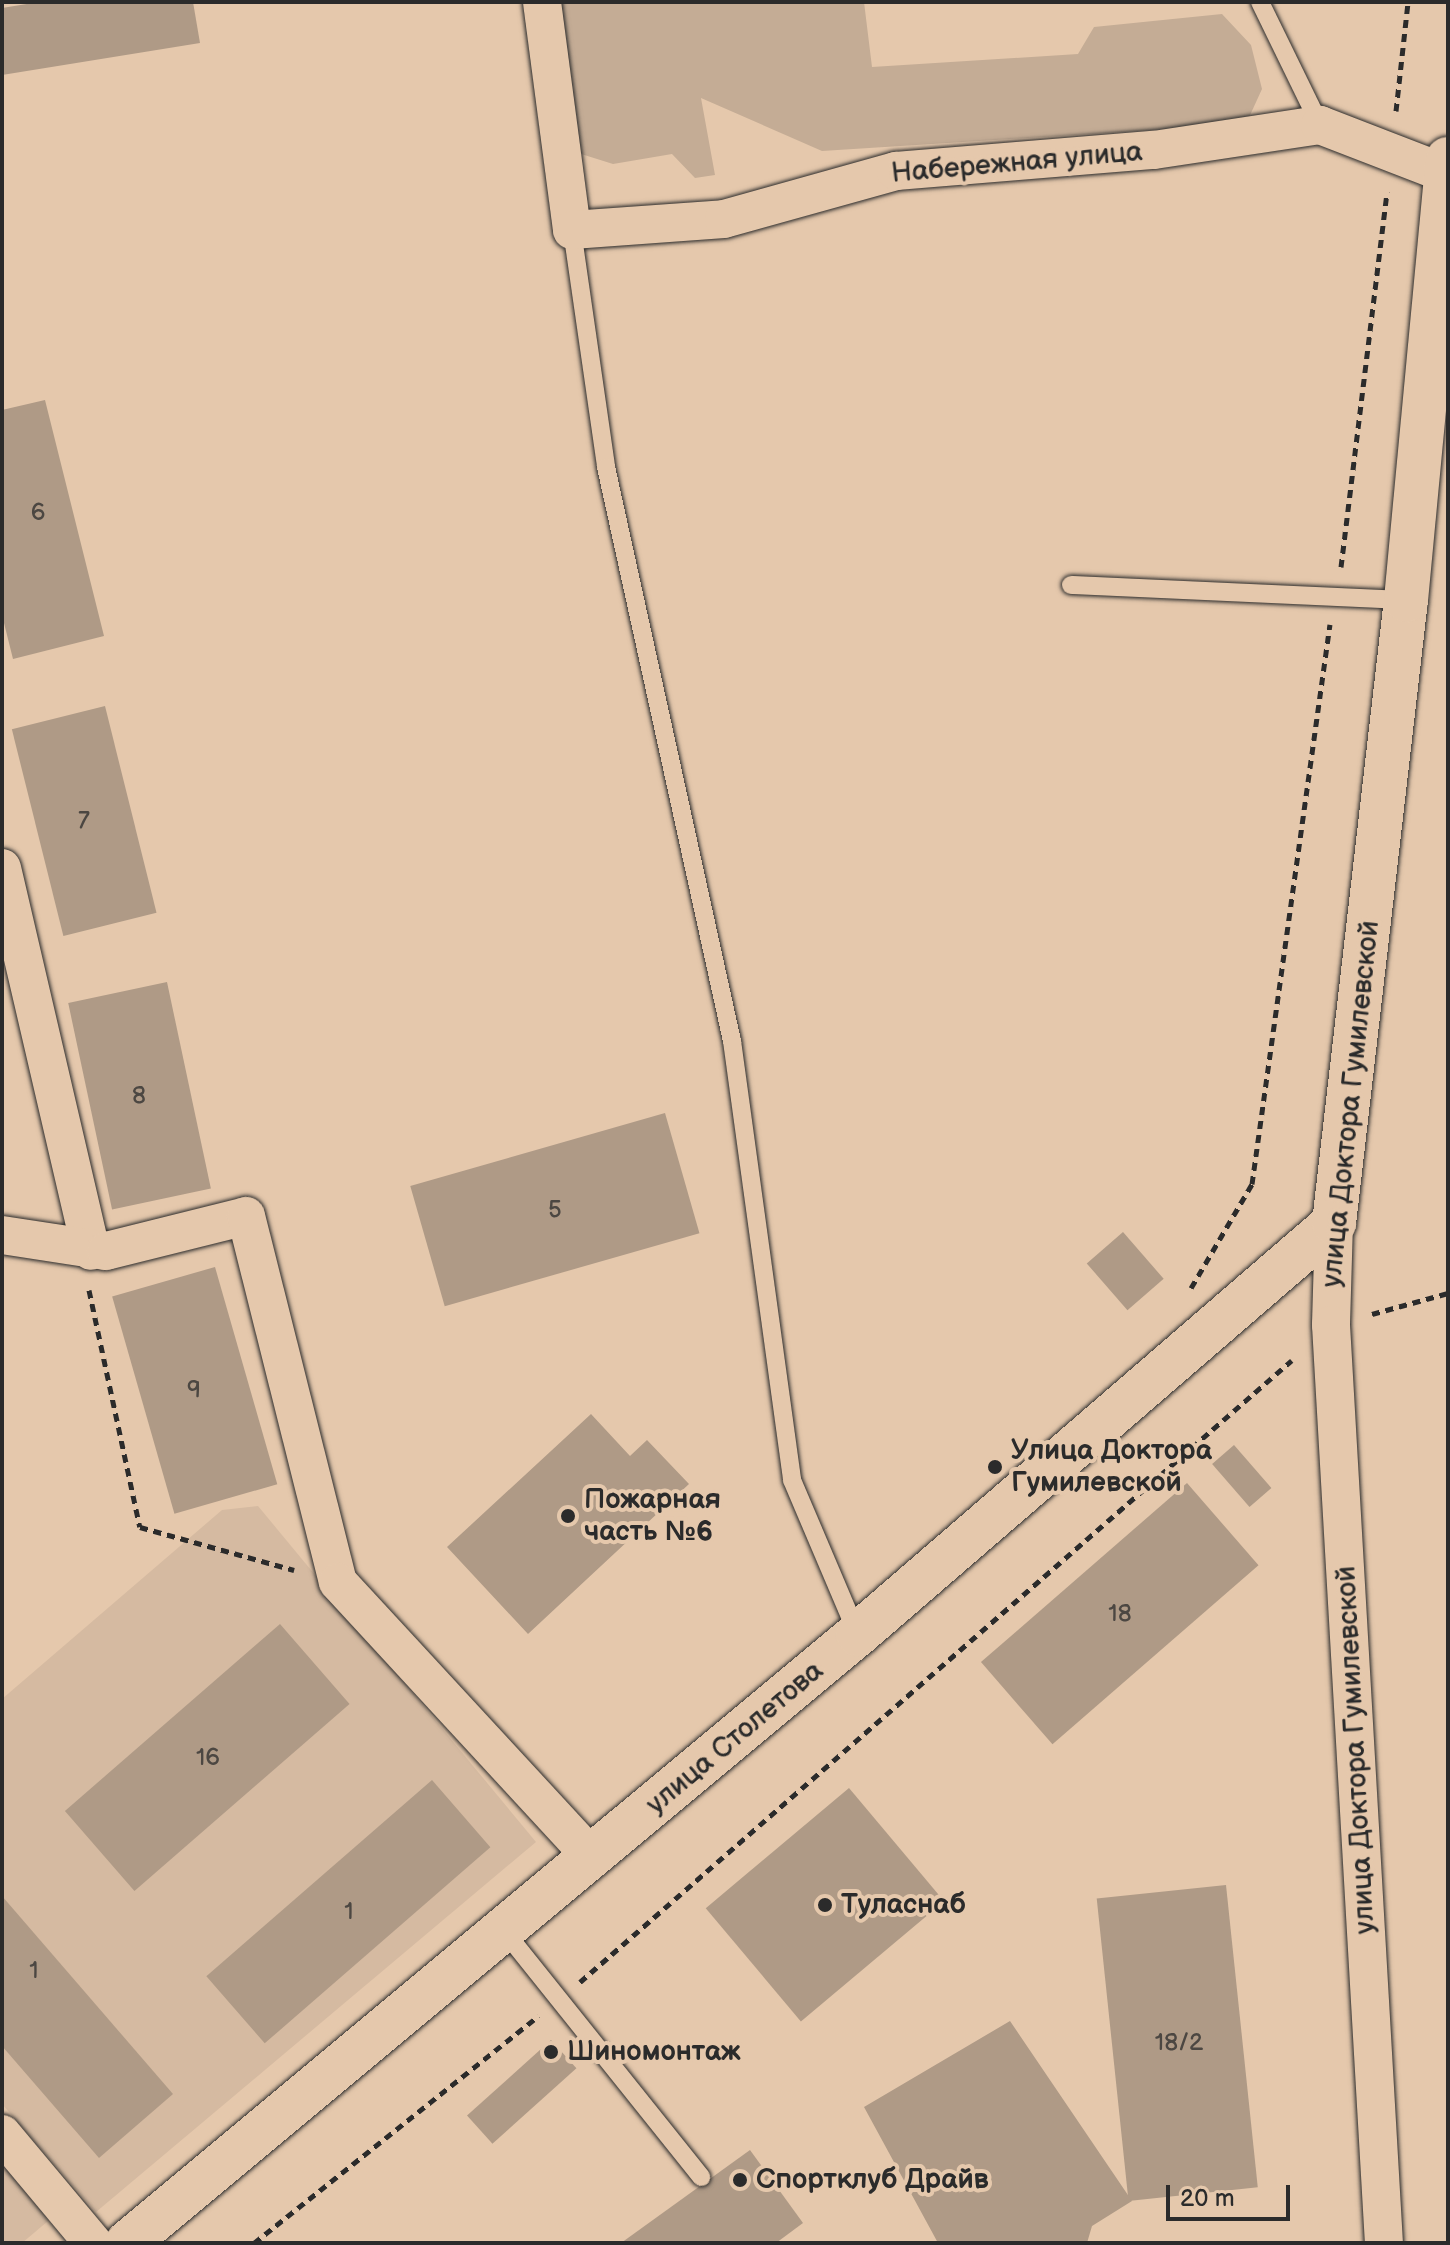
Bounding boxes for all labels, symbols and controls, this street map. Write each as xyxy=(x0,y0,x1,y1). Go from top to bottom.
street label: Набережная улица xyxy=(890,135,1144,191)
house number: 6 xyxy=(31,499,45,527)
house number: 7 xyxy=(78,807,90,835)
street label: улица Доктора Гумилевской xyxy=(1315,919,1387,1289)
house number: 8 xyxy=(132,1082,146,1110)
house number: 5 xyxy=(548,1196,562,1224)
house number: 9 xyxy=(187,1376,201,1404)
place label: Улица Доктора Гумилевской xyxy=(1011,1434,1212,1500)
marker: Улица Доктора Гумилевской xyxy=(986,1458,1004,1476)
place label: Пожарная часть №6 xyxy=(584,1483,721,1549)
marker: Пожарная часть №6 xyxy=(559,1507,577,1525)
street label: улица Доктора Гумилевской xyxy=(1330,1565,1382,1935)
house number: 18 xyxy=(1108,1600,1132,1628)
street label: улица Столетова xyxy=(640,1654,830,1822)
house number: 16 xyxy=(196,1744,220,1772)
place label: Туласнаб xyxy=(841,1888,966,1922)
marker: Туласнаб xyxy=(816,1896,834,1914)
house number: 1 xyxy=(344,1898,354,1926)
house number: 1 xyxy=(29,1957,39,1985)
house number: 18/2 xyxy=(1155,2029,1203,2057)
place label: Шиномонтаж xyxy=(567,2035,740,2069)
marker: Шиномонтаж xyxy=(542,2043,560,2061)
place label: Спортклуб Драйв xyxy=(756,2163,989,2197)
scale bar xyxy=(1170,2169,1294,2219)
marker: Спортклуб Драйв xyxy=(731,2171,749,2189)
text: 20 m xyxy=(1180,2184,1235,2213)

